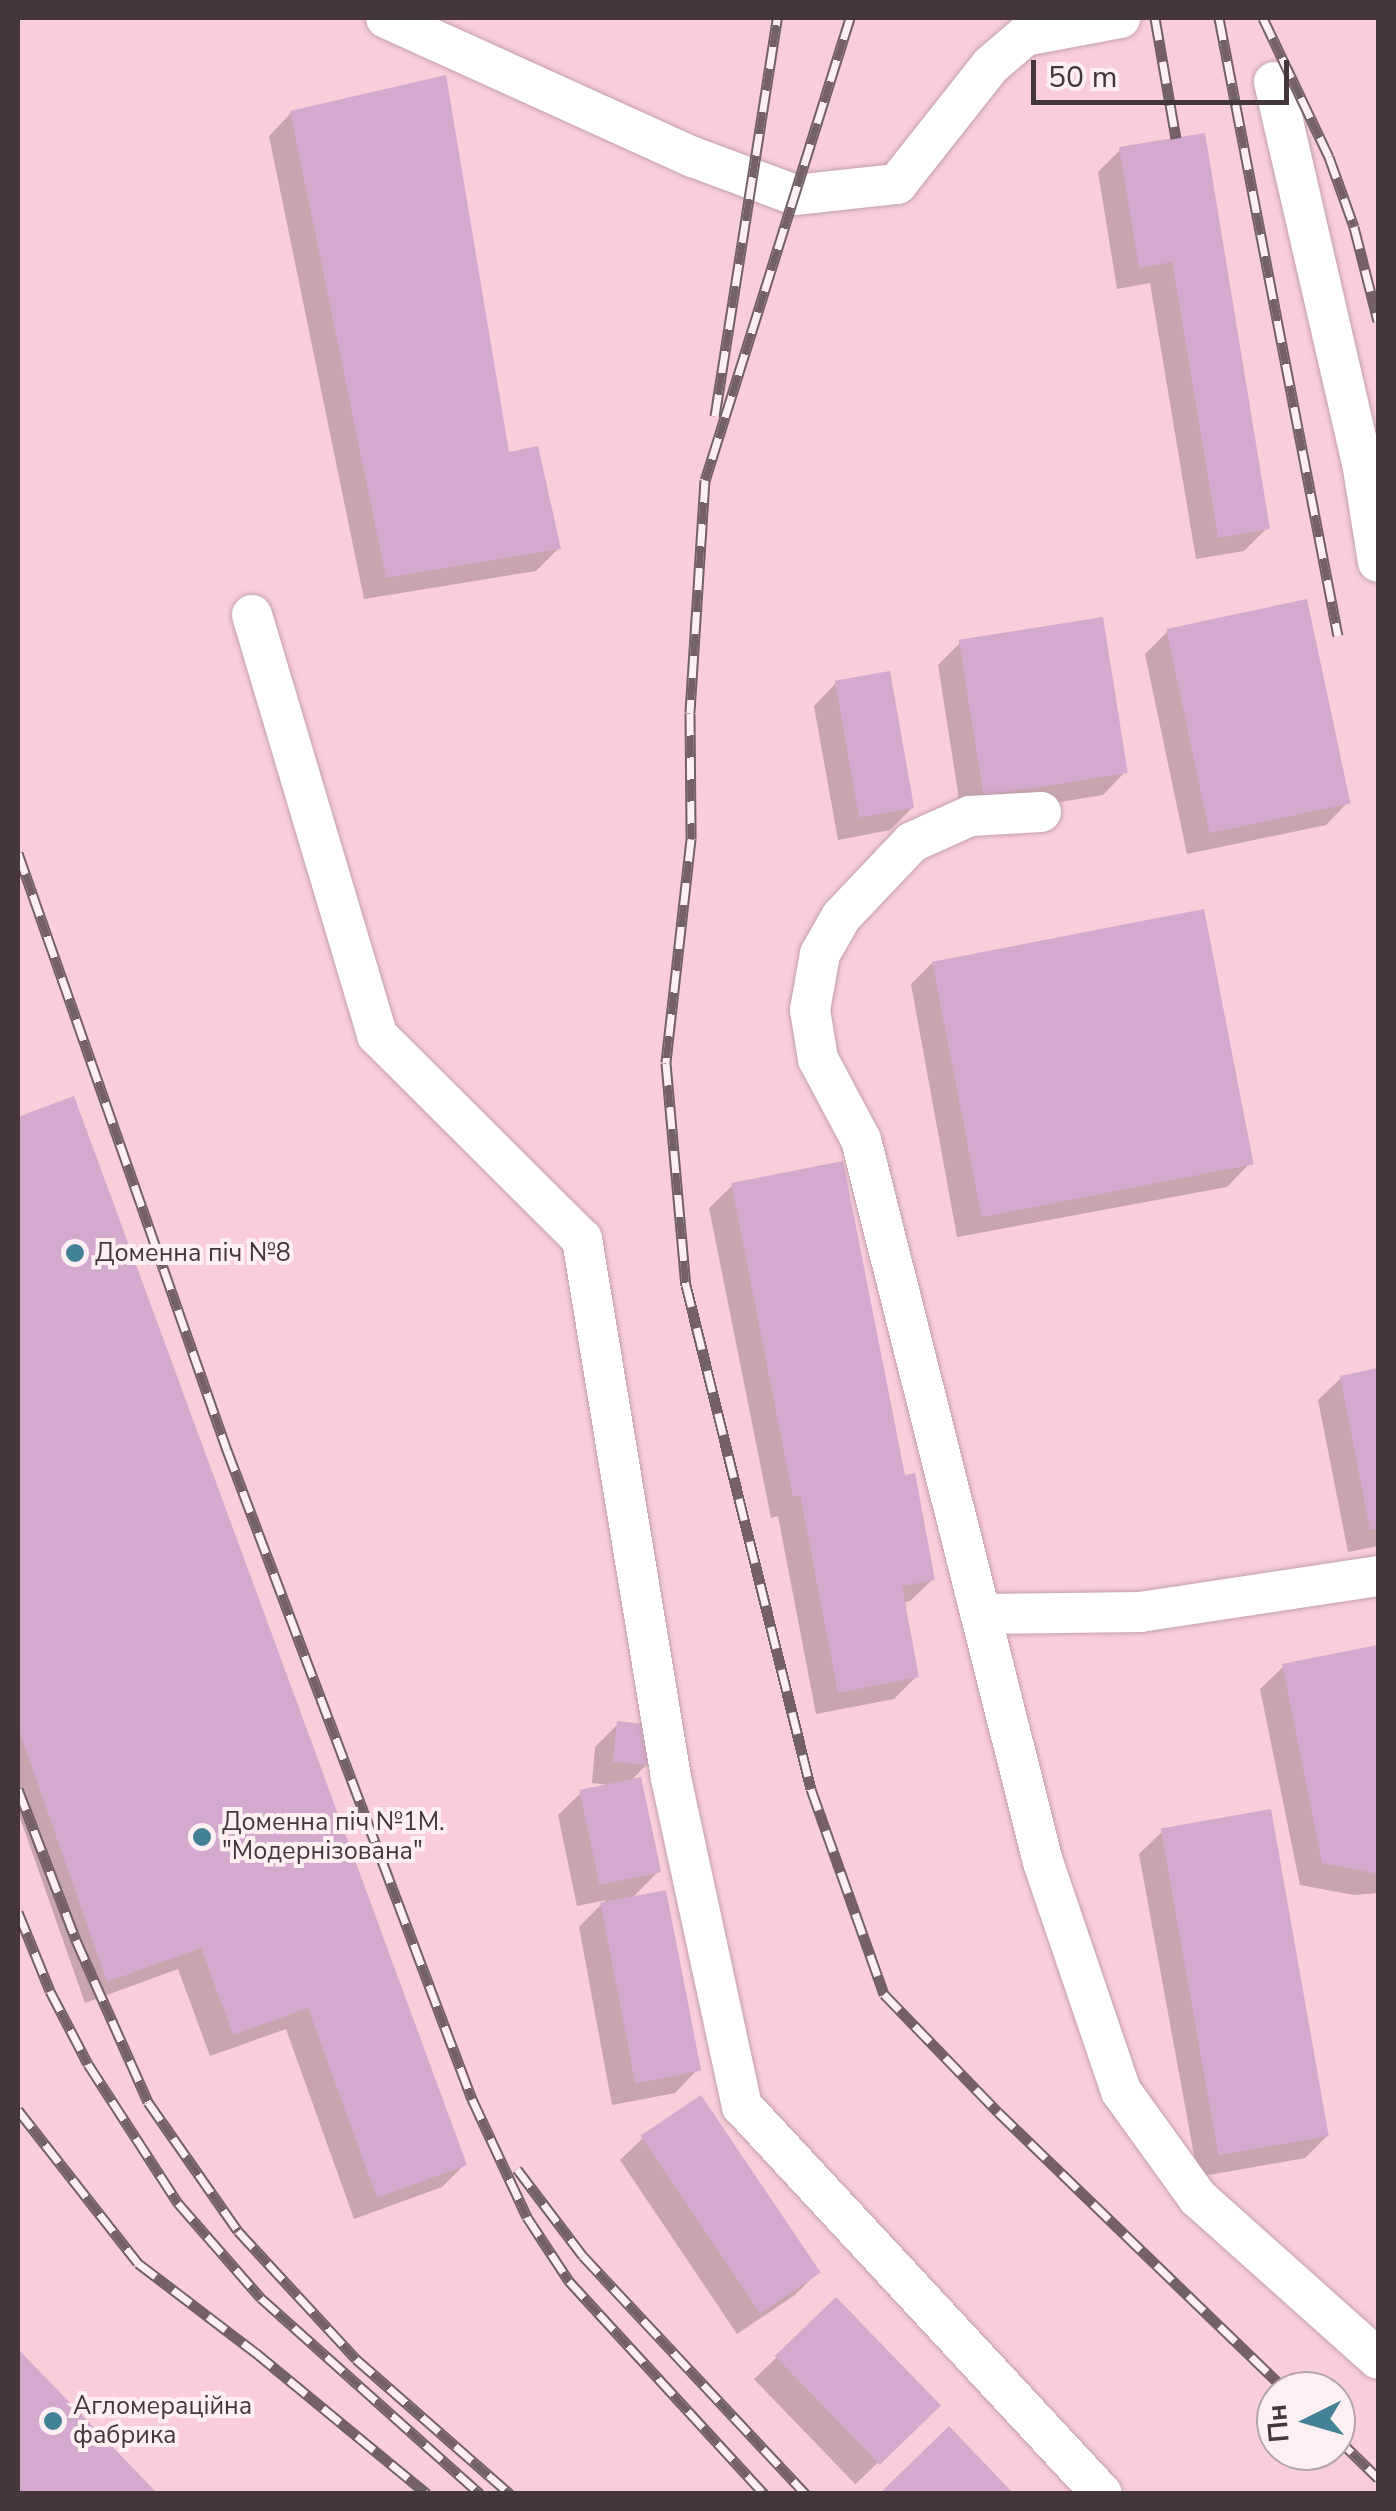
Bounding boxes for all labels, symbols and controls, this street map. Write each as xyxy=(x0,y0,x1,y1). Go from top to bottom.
scale bar xyxy=(1036,40,1294,102)
text: 50 m xyxy=(1048,57,1117,98)
place label: Доменна піч №8 xyxy=(95,1238,291,1268)
marker: Доменна піч №8 xyxy=(64,1242,86,1264)
place label: Доменна піч №1М. "Модернізована" xyxy=(222,1808,445,1867)
marker: Доменна піч №1М. "Модернізована" xyxy=(191,1826,213,1848)
north arrow xyxy=(1256,2371,1356,2471)
place label: Агломераційна фабрика xyxy=(73,2392,252,2451)
text: Пн xyxy=(1258,2403,1299,2444)
marker: Агломераційна фабрика xyxy=(42,2410,64,2432)

